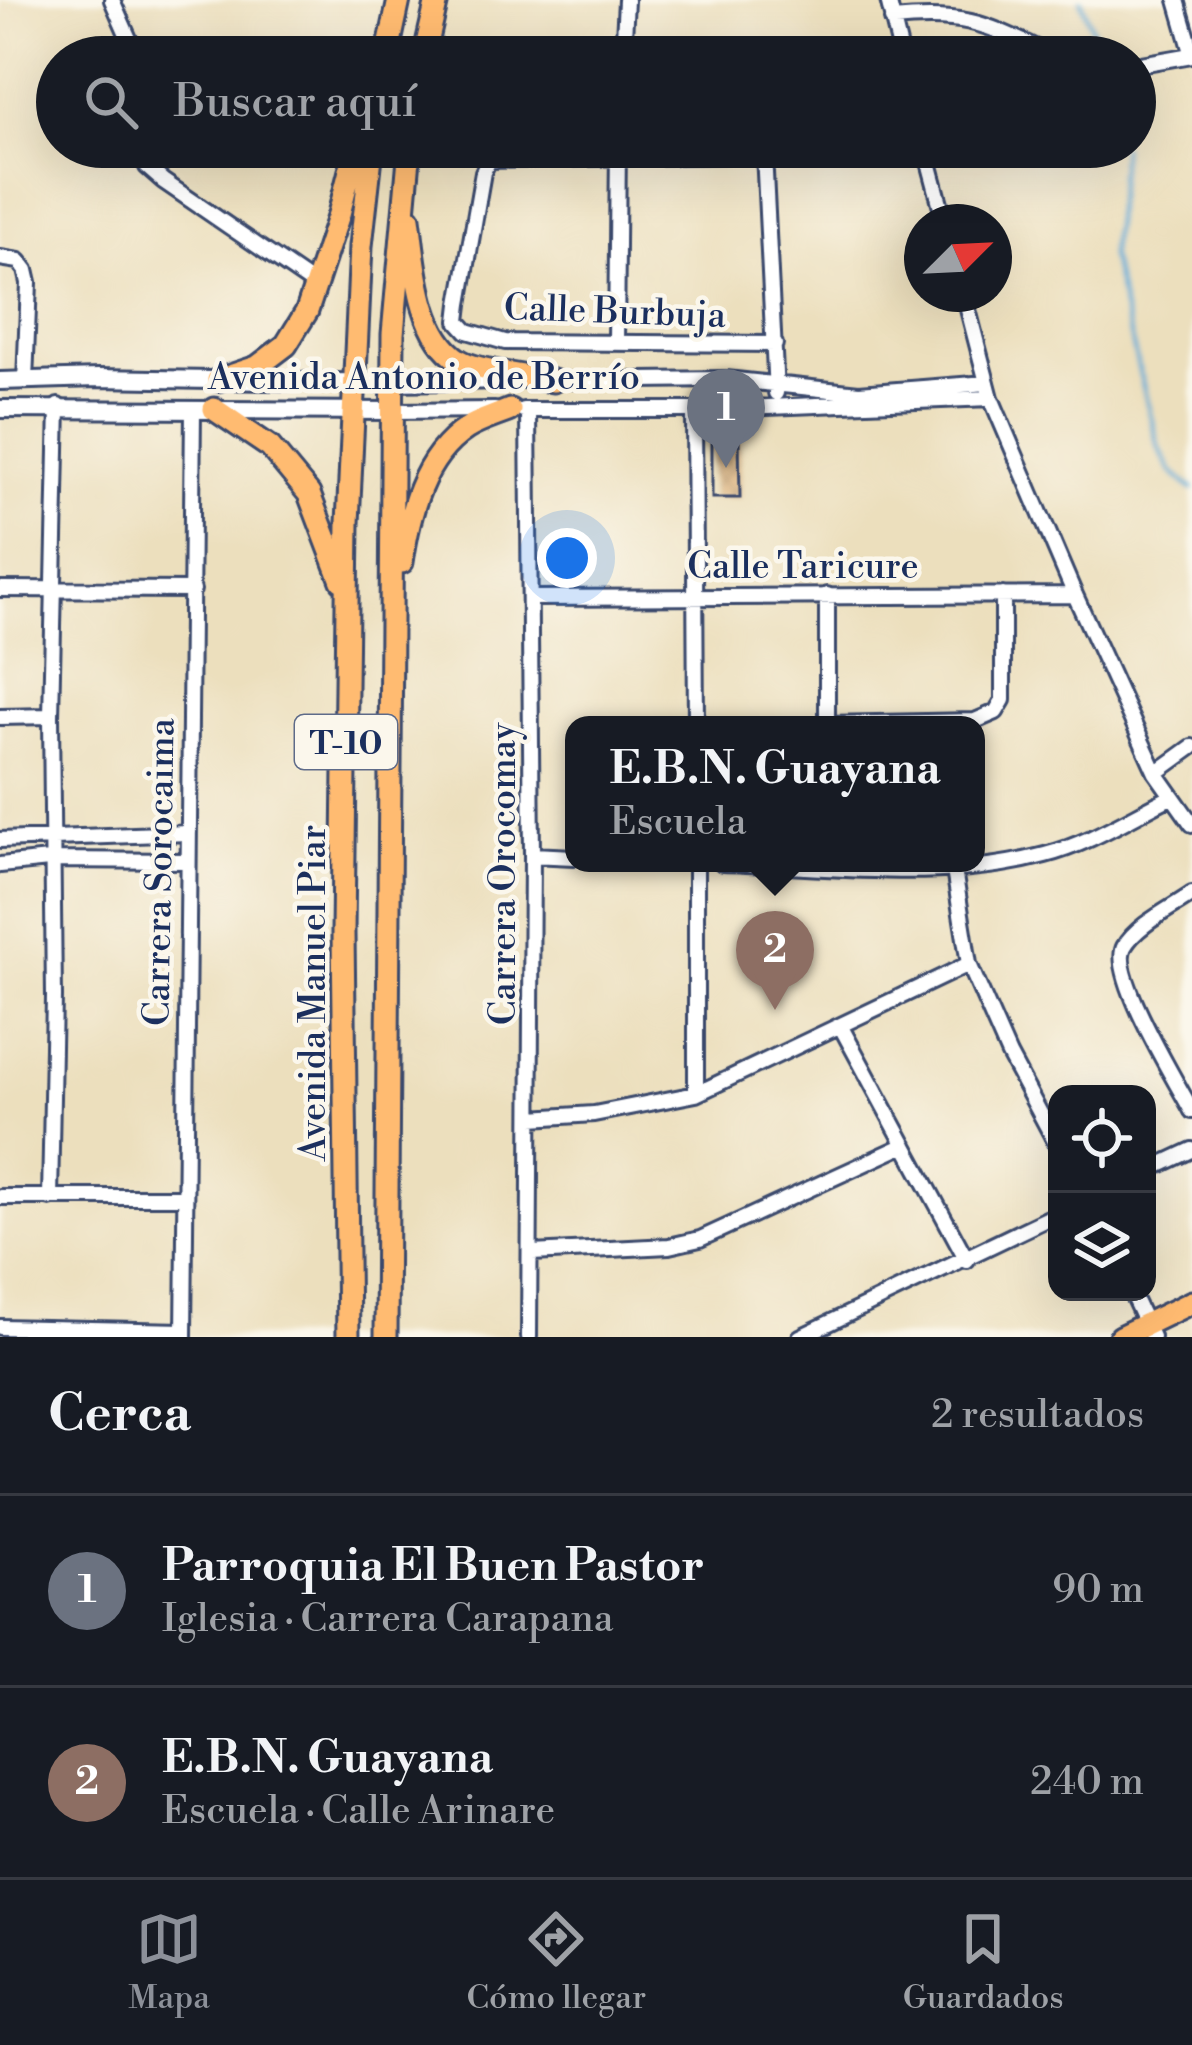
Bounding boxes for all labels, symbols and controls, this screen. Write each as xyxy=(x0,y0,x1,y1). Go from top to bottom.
search box xyxy=(36,36,1156,168)
icon: search xyxy=(78,69,144,135)
text: Buscar aquí xyxy=(174,74,416,131)
north arrow xyxy=(904,204,1012,312)
street label: Calle Burbuja xyxy=(503,286,727,339)
street label: Avenida Antonio de Berrío xyxy=(207,356,640,401)
pin: 1 xyxy=(687,369,765,468)
your location xyxy=(537,528,597,588)
street label: Calle Taricure xyxy=(687,545,919,590)
road number: T-10 xyxy=(295,715,397,769)
popup xyxy=(565,716,985,872)
street label: Carrera Sorocaima xyxy=(135,717,186,1026)
street label: Carrera Orocomay xyxy=(482,722,527,1025)
text: E.B.N. Guayana xyxy=(609,741,941,798)
text: Escuela xyxy=(609,798,746,847)
street label: Avenida Manuel Piar xyxy=(292,825,337,1162)
pin: 2 xyxy=(736,911,814,1010)
map controls xyxy=(1048,1085,1156,1301)
button: locate xyxy=(1048,1085,1156,1193)
button: layers xyxy=(1048,1193,1156,1301)
text: Cerca xyxy=(48,1383,191,1447)
text: 2 resultados xyxy=(931,1391,1144,1440)
text: Parroquia El Buen Pastor xyxy=(162,1538,704,1595)
text: 1 xyxy=(78,1566,96,1615)
text: 90 m xyxy=(1052,1566,1144,1615)
text: Iglesia · Carrera Carapana xyxy=(162,1595,614,1644)
text: E.B.N. Guayana xyxy=(162,1730,493,1787)
text: 2 xyxy=(75,1758,99,1807)
text: 240 m xyxy=(1030,1758,1144,1807)
text: Escuela · Calle Arinare xyxy=(162,1787,555,1836)
tab: Mapa xyxy=(128,1906,210,2019)
tab: Cómo llegar xyxy=(466,1906,646,2019)
tab: Guardados xyxy=(903,1906,1064,2019)

